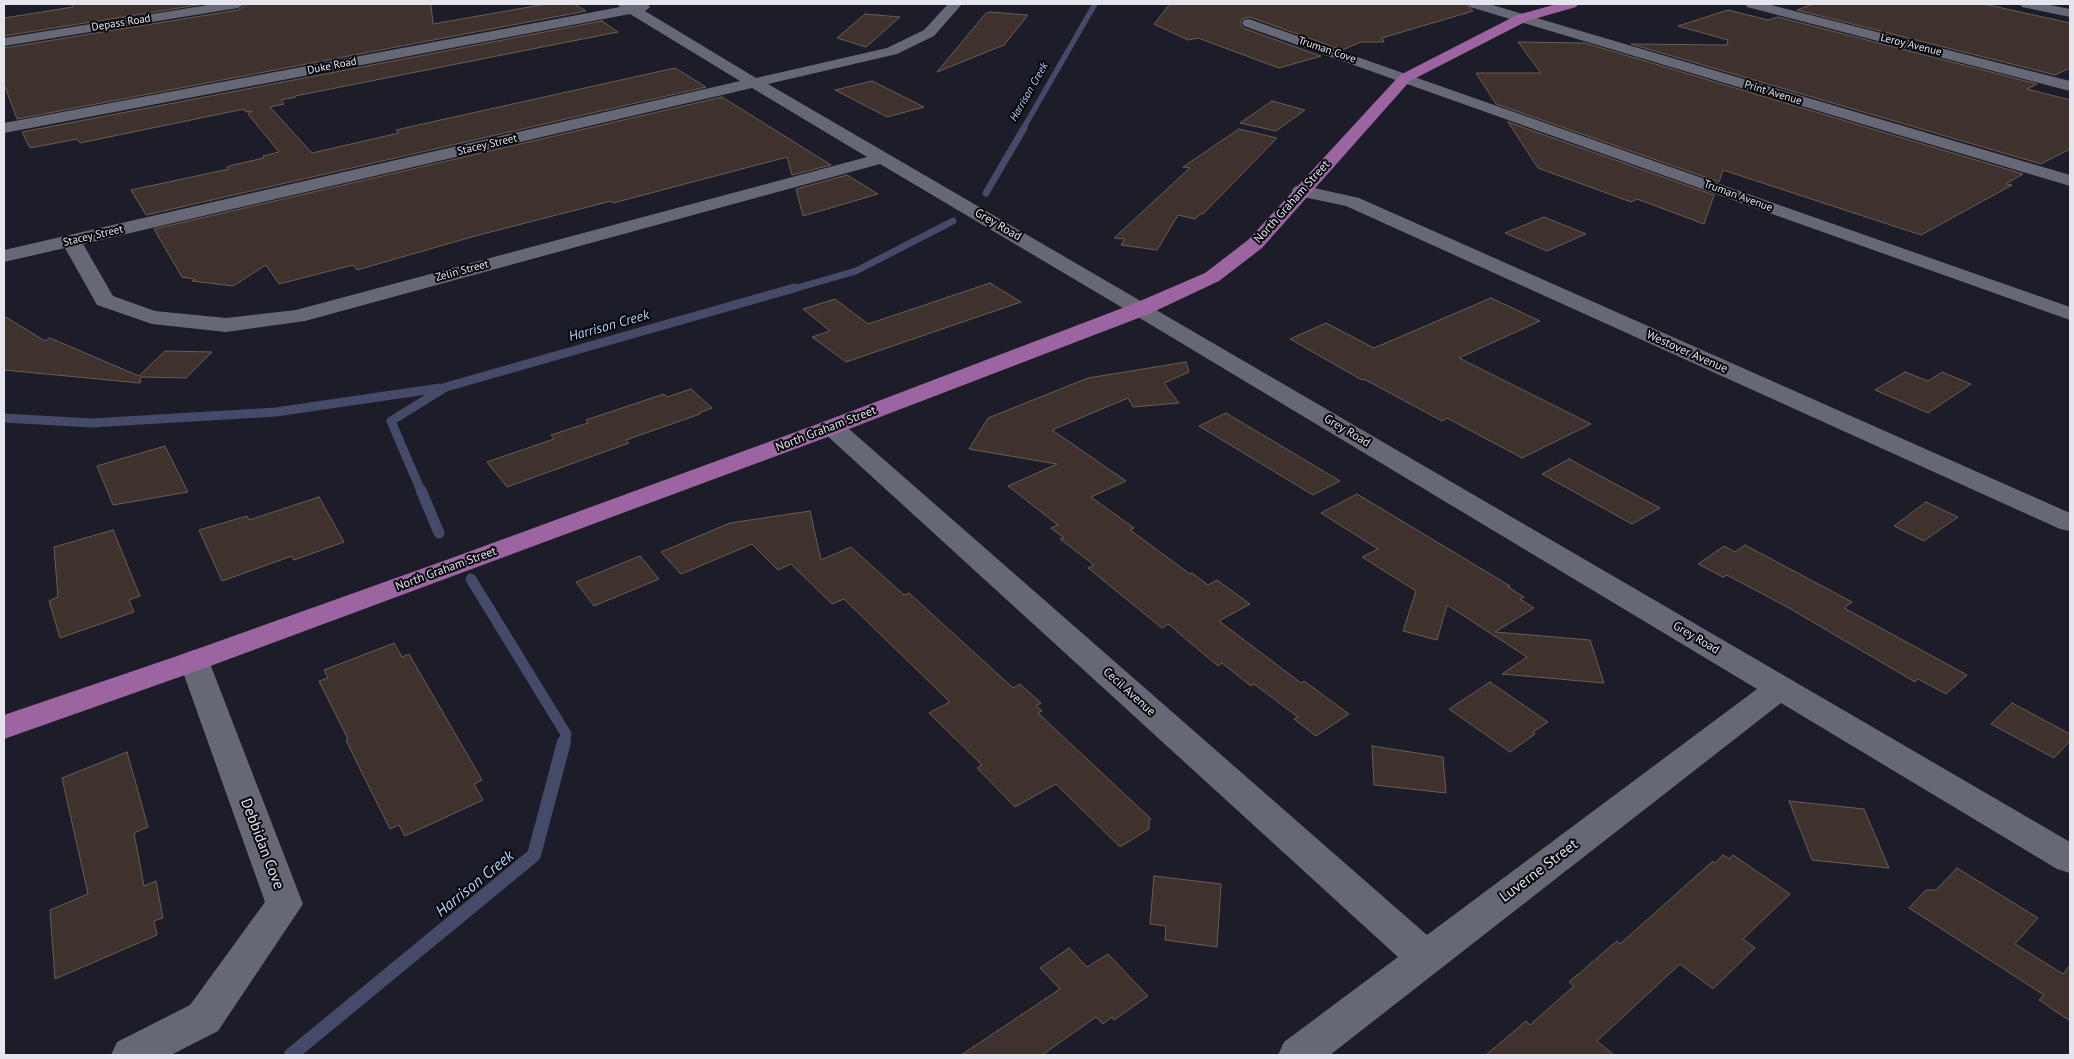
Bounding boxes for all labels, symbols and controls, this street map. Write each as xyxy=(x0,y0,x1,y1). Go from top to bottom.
street label: Depass Road xyxy=(90,12,152,34)
street label: Leroy Avenue xyxy=(1879,31,1943,59)
street label: Truman Cove xyxy=(1296,34,1358,66)
street label: Duke Road xyxy=(306,55,358,77)
water label: Harrison Creek xyxy=(1007,60,1051,124)
street label: Print Avenue xyxy=(1743,78,1803,108)
street label: Stacey Street xyxy=(456,132,518,158)
street label: North Graham Street xyxy=(1251,158,1333,246)
street label: Truman Avenue xyxy=(1702,177,1774,215)
street label: Grey Road xyxy=(972,206,1024,244)
street label: Stacey Street xyxy=(62,223,124,249)
street label: Zelin Street xyxy=(434,258,490,284)
water label: Harrison Creek xyxy=(567,306,651,346)
street label: Westover Avenue xyxy=(1644,328,1730,376)
street label: North Graham Street xyxy=(774,403,878,455)
street label: Grey Road xyxy=(1321,412,1373,450)
street label: North Graham Street xyxy=(394,544,498,594)
street label: Grey Road xyxy=(1670,619,1722,657)
street label: Cecil Avenue xyxy=(1100,665,1158,719)
street label: Debbidan Cove xyxy=(236,796,288,892)
street label: Luverne Street xyxy=(1496,836,1582,906)
water label: Harrison Creek xyxy=(432,847,518,921)

